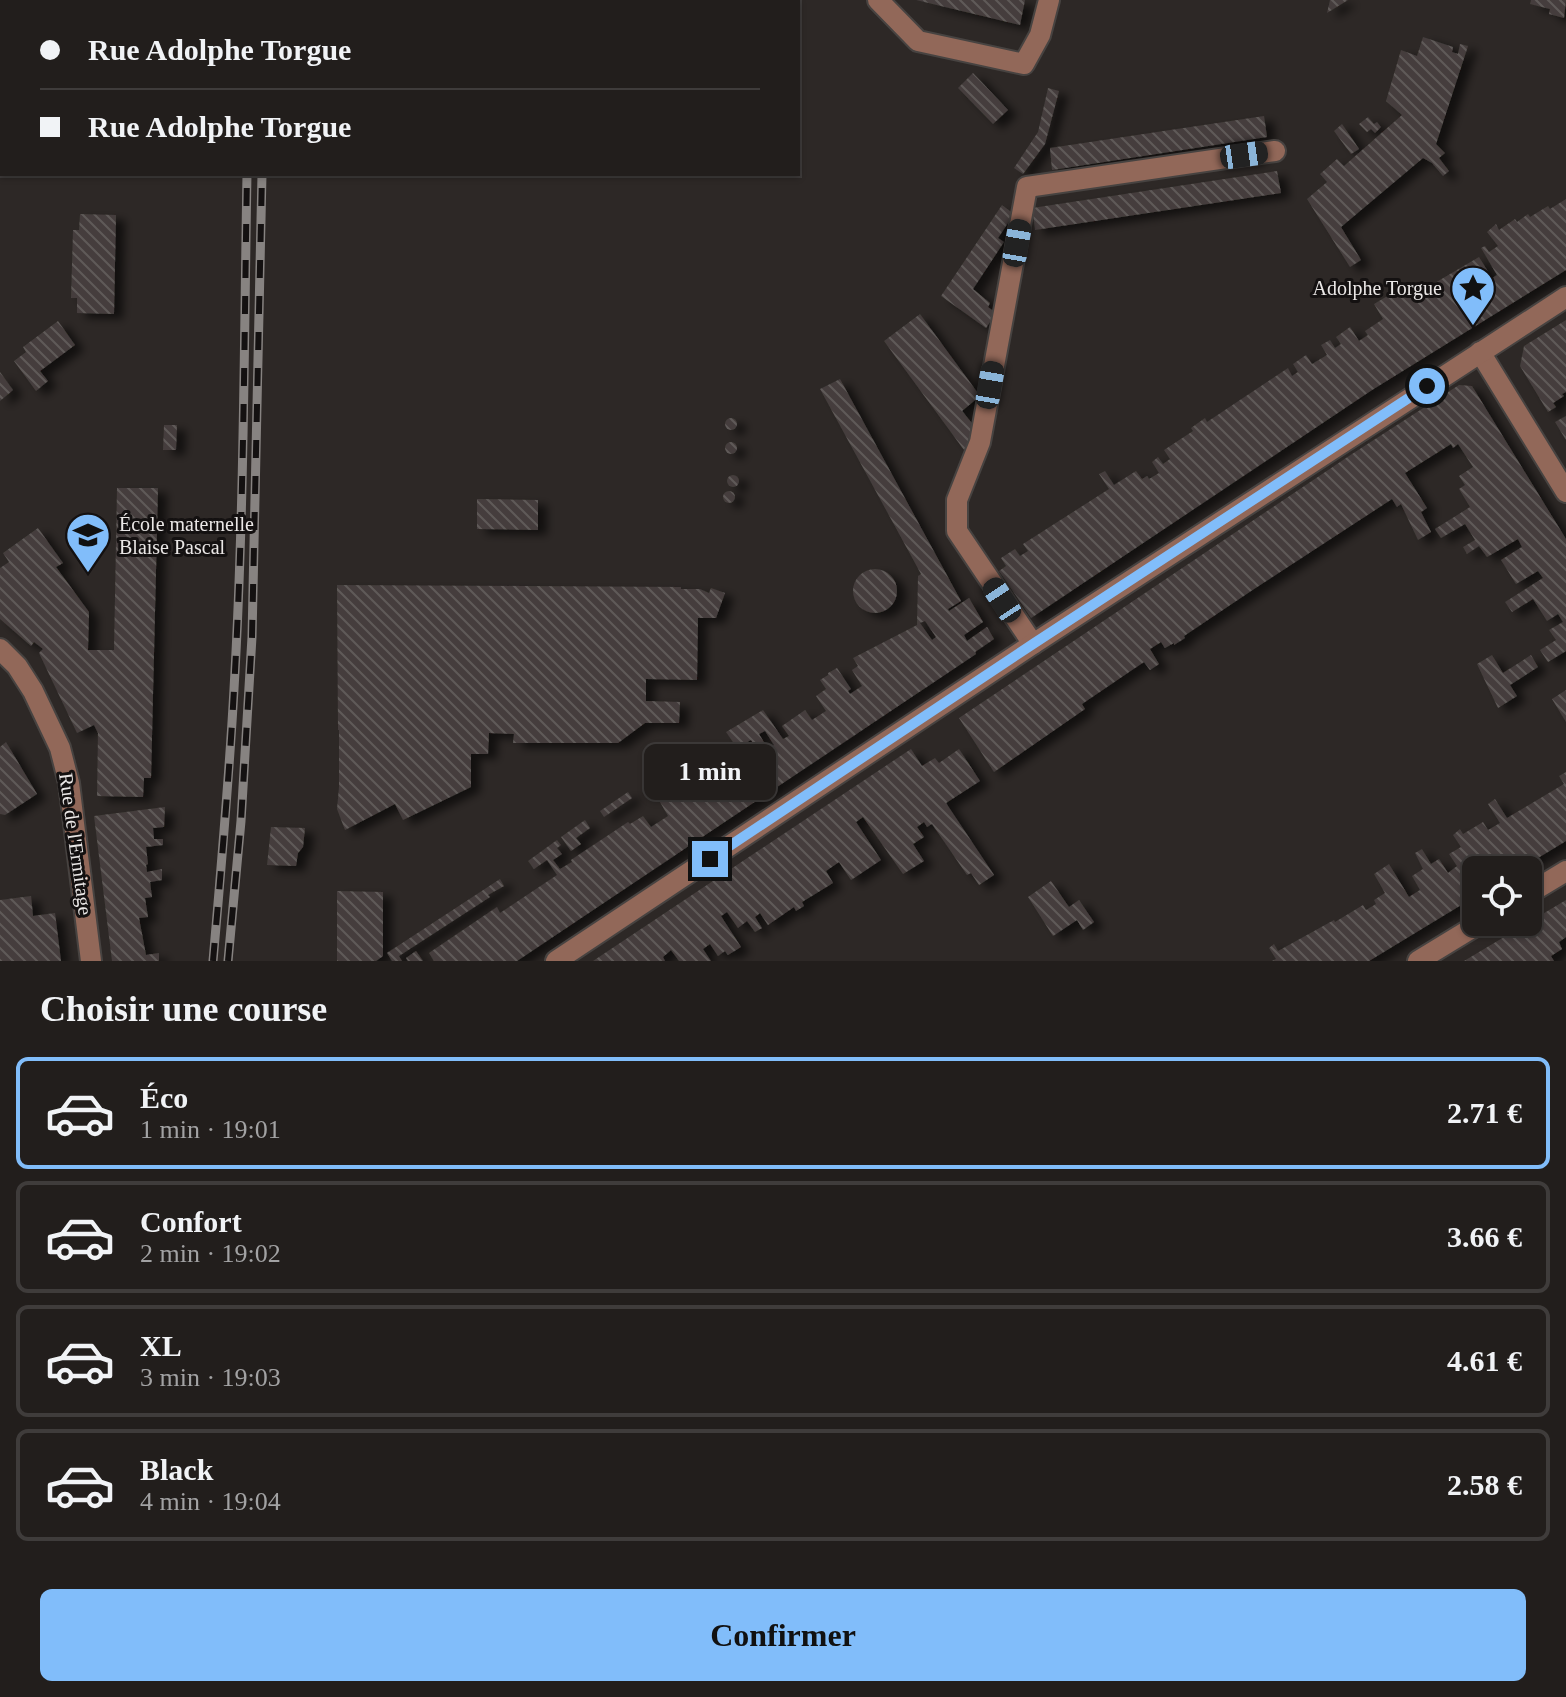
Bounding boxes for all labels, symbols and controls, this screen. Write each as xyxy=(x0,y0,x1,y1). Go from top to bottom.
text: Rue Adolphe Torgue xyxy=(88,33,351,66)
text: Rue Adolphe Torgue xyxy=(88,110,351,143)
car xyxy=(1219,140,1269,170)
car xyxy=(1001,217,1033,269)
place icon: Adolphe Torgue xyxy=(1449,264,1497,327)
place label: Adolphe Torgue xyxy=(1312,277,1442,300)
car xyxy=(974,359,1006,411)
route start xyxy=(1409,368,1445,404)
school or university icon: École maternelle Blaise Pascal xyxy=(64,511,112,574)
place label: École maternelle Blaise Pascal xyxy=(119,513,254,558)
car xyxy=(979,573,1025,627)
callout: 1 min xyxy=(644,743,776,799)
text: 1 min xyxy=(679,757,741,786)
street label: Rue de l'Ermitage xyxy=(54,771,97,917)
route end xyxy=(692,841,728,877)
map controls xyxy=(1462,856,1542,936)
button: locate xyxy=(1462,856,1542,936)
text: Choisir une course xyxy=(40,989,327,1029)
icon: car xyxy=(44,1077,116,1149)
text: Éco xyxy=(140,1081,188,1114)
text: 2.71 € xyxy=(1447,1096,1522,1129)
text: 1 min · 19:01 xyxy=(140,1115,281,1144)
icon: car xyxy=(44,1201,116,1273)
text: Confort xyxy=(140,1205,242,1238)
text: 3.66 € xyxy=(1447,1220,1522,1253)
text: 2 min · 19:02 xyxy=(140,1239,281,1268)
icon: car xyxy=(44,1325,116,1397)
text: XL xyxy=(140,1329,182,1362)
text: 4.61 € xyxy=(1447,1344,1522,1377)
text: 3 min · 19:03 xyxy=(140,1363,281,1392)
icon: car xyxy=(44,1449,116,1521)
text: Black xyxy=(140,1453,213,1486)
text: 2.58 € xyxy=(1447,1468,1522,1501)
text: 4 min · 19:04 xyxy=(140,1487,281,1516)
button: Confirmer xyxy=(40,1589,1526,1681)

